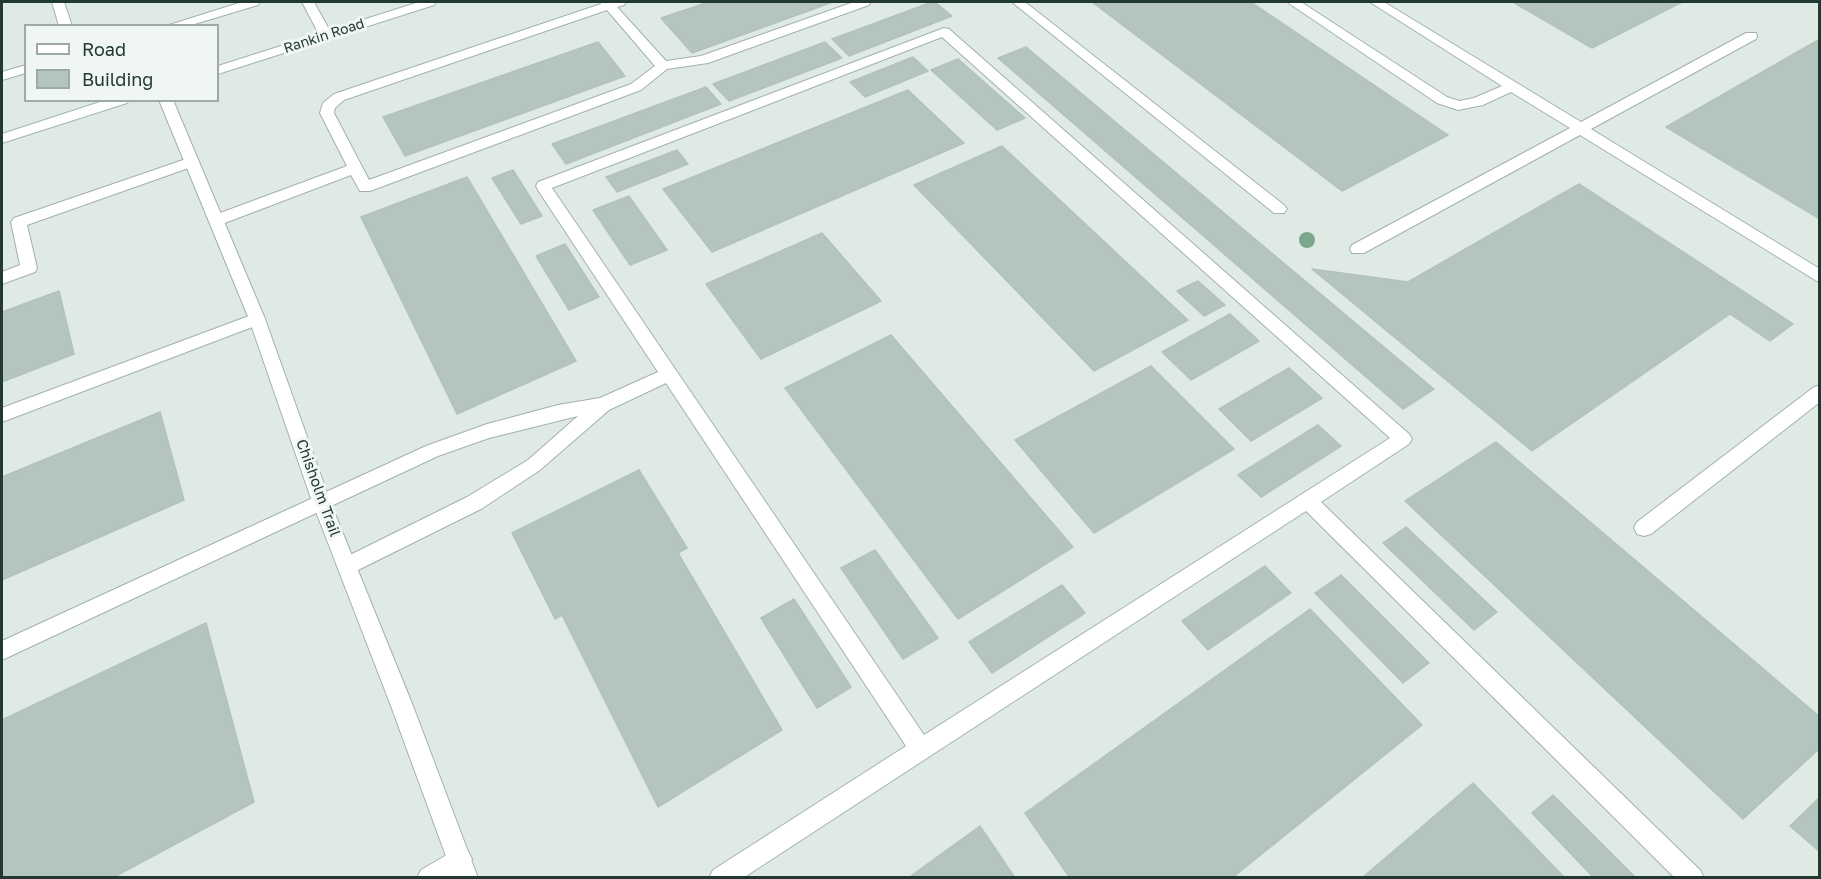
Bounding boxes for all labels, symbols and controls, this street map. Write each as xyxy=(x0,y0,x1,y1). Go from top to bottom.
street label: Rankin Road xyxy=(281,15,367,57)
legend xyxy=(24,24,219,102)
text: Road xyxy=(82,38,126,60)
text: Building xyxy=(82,68,153,90)
street label: Chisholm Trail xyxy=(292,437,344,539)

